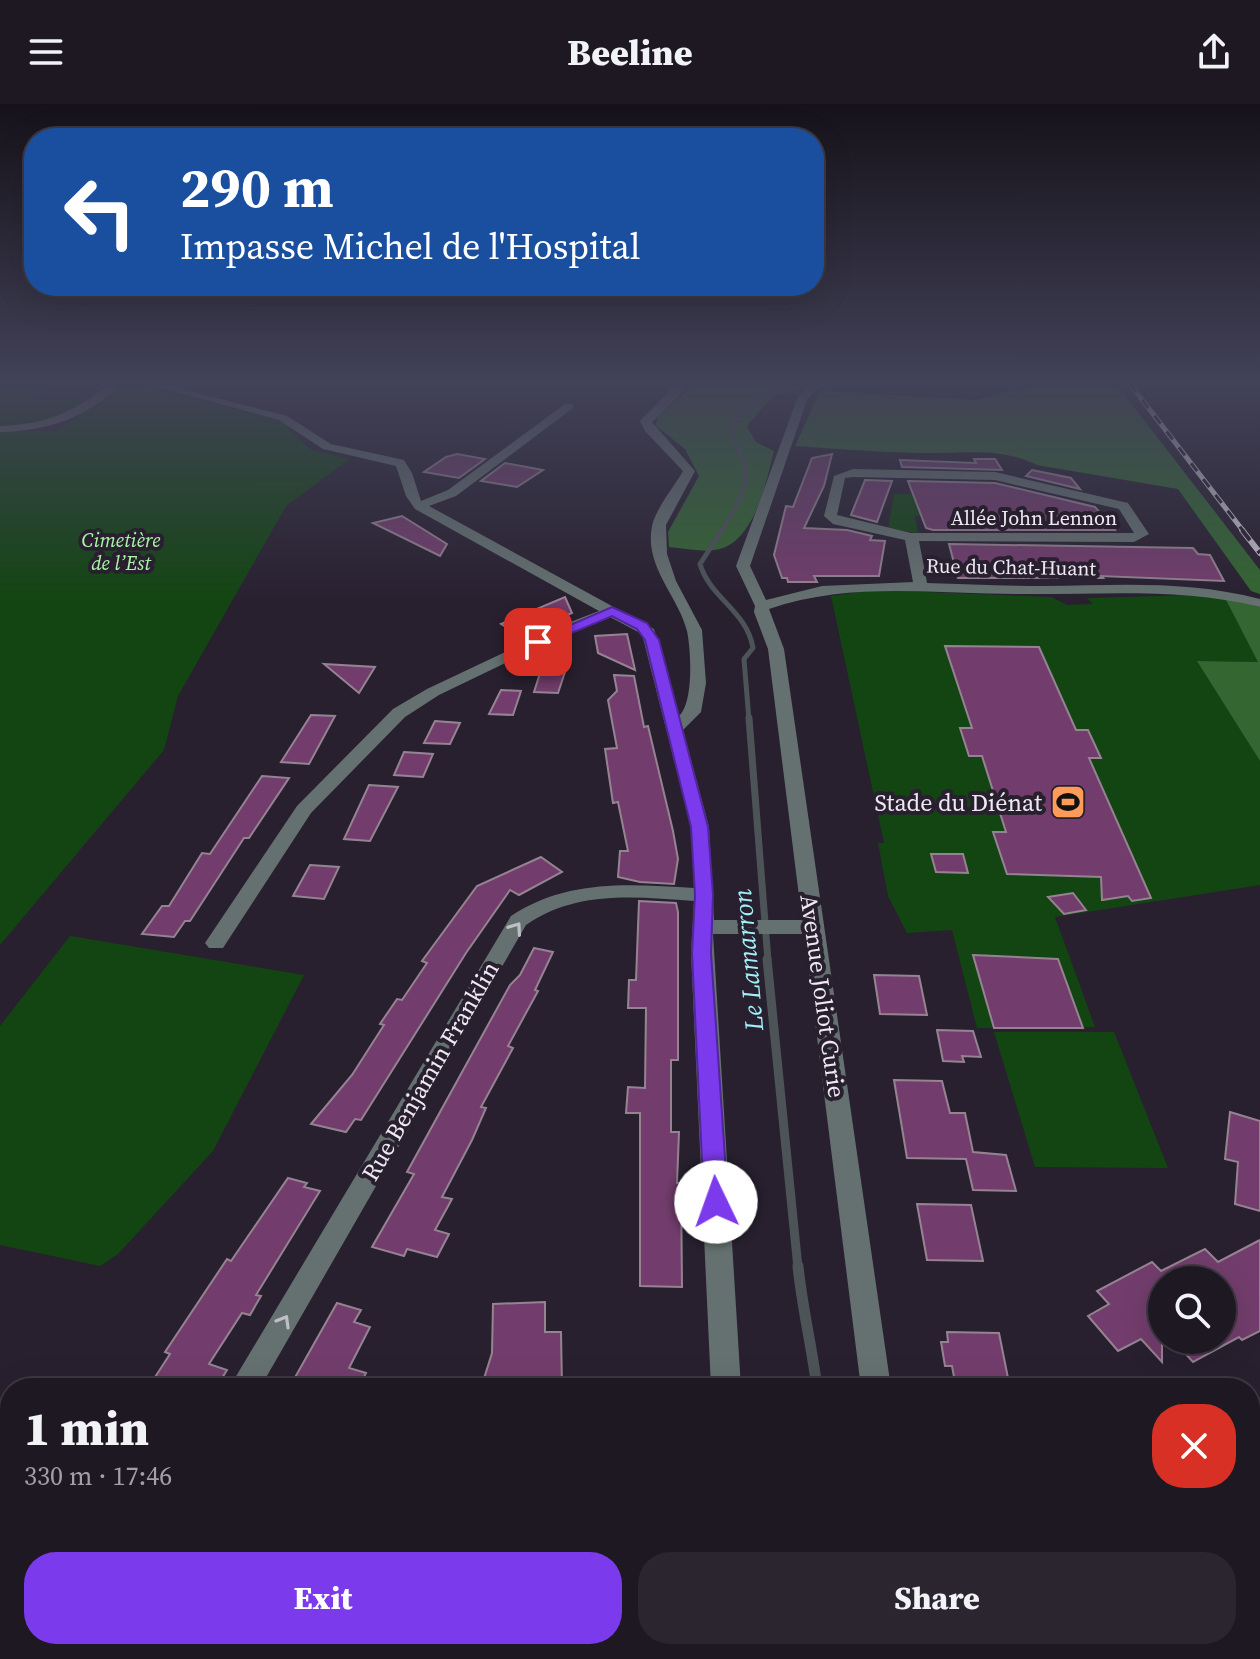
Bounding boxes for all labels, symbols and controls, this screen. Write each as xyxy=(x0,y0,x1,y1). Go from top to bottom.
text: Beeline xyxy=(567,28,693,77)
icon: menu xyxy=(24,30,68,74)
icon: share xyxy=(1192,30,1236,74)
text: 290 m xyxy=(180,149,334,226)
icon: left xyxy=(48,160,152,264)
text: Impasse Michel de l'Hospital xyxy=(180,222,641,271)
street label: Allée John Lennon xyxy=(951,504,1117,532)
park label: Cimetière de l’Est xyxy=(82,526,160,577)
street label: Rue du Chat-Huant xyxy=(926,552,1097,582)
pin xyxy=(504,608,572,676)
icon: arrive xyxy=(516,620,560,664)
sports icon: Stade du Diénat xyxy=(1049,783,1087,821)
place label: Stade du Diénat xyxy=(875,786,1042,819)
water label: Le Lamarron xyxy=(724,887,772,1033)
street label: Avenue Joliot Curie xyxy=(792,892,854,1100)
one-way arrow xyxy=(506,923,521,937)
street label: Rue Benjamin Franklin xyxy=(354,955,506,1187)
position arrow xyxy=(674,1160,758,1244)
map controls xyxy=(1148,1266,1236,1354)
button: search xyxy=(1148,1266,1236,1354)
one-way arrow xyxy=(274,1315,290,1330)
text: 1 min xyxy=(24,1395,149,1461)
button: close xyxy=(1152,1404,1236,1488)
text: 330 m · 17:46 xyxy=(24,1458,172,1494)
button: Exit xyxy=(24,1552,622,1644)
button: Share xyxy=(638,1552,1236,1644)

